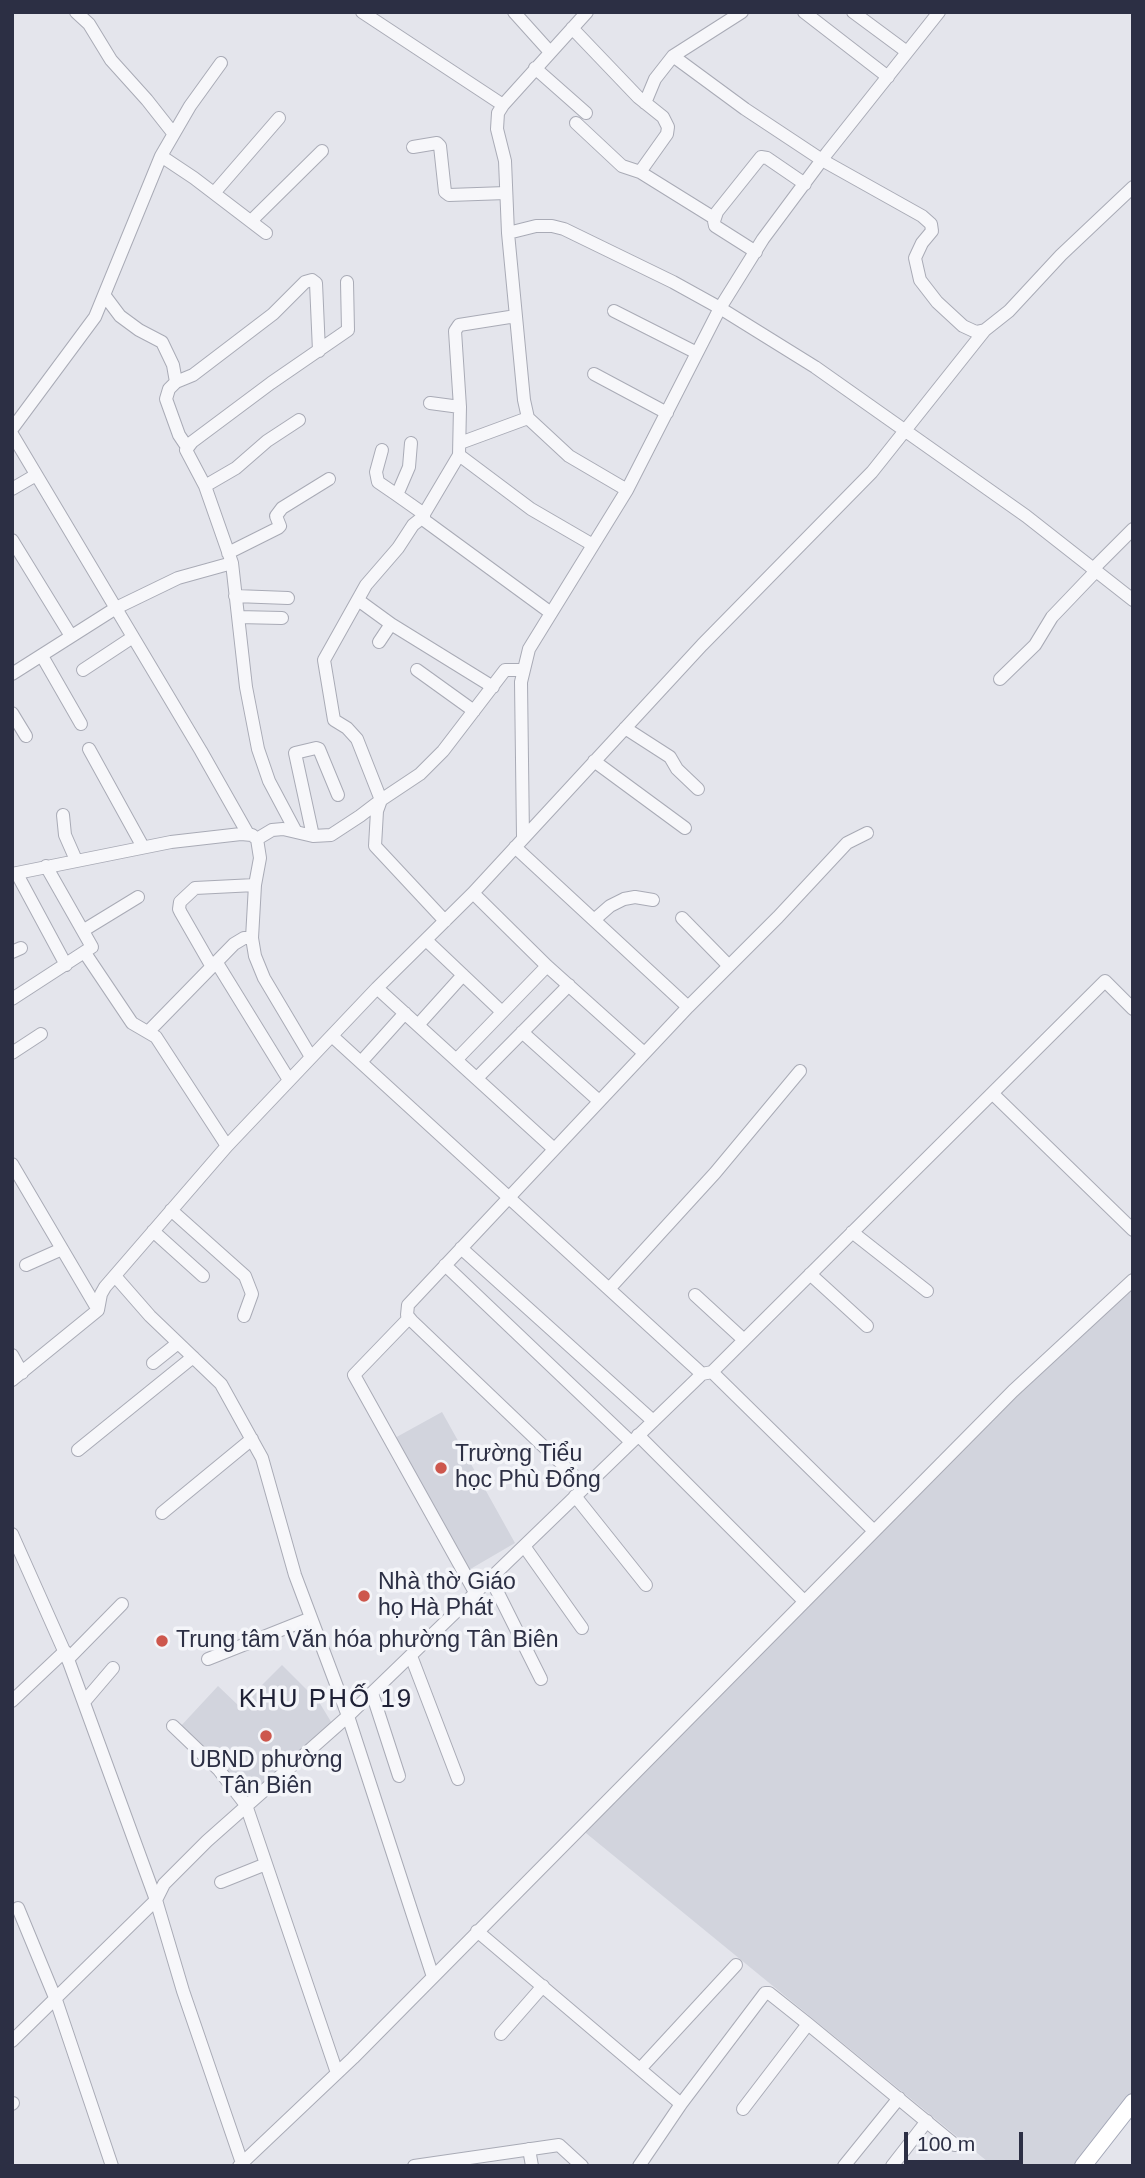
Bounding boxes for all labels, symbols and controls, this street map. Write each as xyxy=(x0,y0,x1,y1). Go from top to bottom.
place label: Trường Tiểu học Phù Đổng xyxy=(455,1441,601,1495)
marker: Trường Tiểu học Phù Đổng xyxy=(433,1460,449,1476)
place label: Nhà thờ Giáo họ Hà Phát xyxy=(378,1569,516,1623)
marker: Nhà thờ Giáo họ Hà Phát xyxy=(356,1588,372,1604)
place label: Trung tâm Văn hóa phường Tân Biên xyxy=(176,1627,559,1655)
marker: Trung tâm Văn hóa phường Tân Biên xyxy=(154,1633,170,1649)
district label: KHU PHỐ 19 xyxy=(240,1684,412,1716)
marker: UBND phường Tân Biên xyxy=(258,1728,274,1744)
place label: UBND phường Tân Biên xyxy=(189,1747,343,1801)
scale bar xyxy=(907,2118,1026,2162)
text: 100 m xyxy=(917,2132,975,2155)

